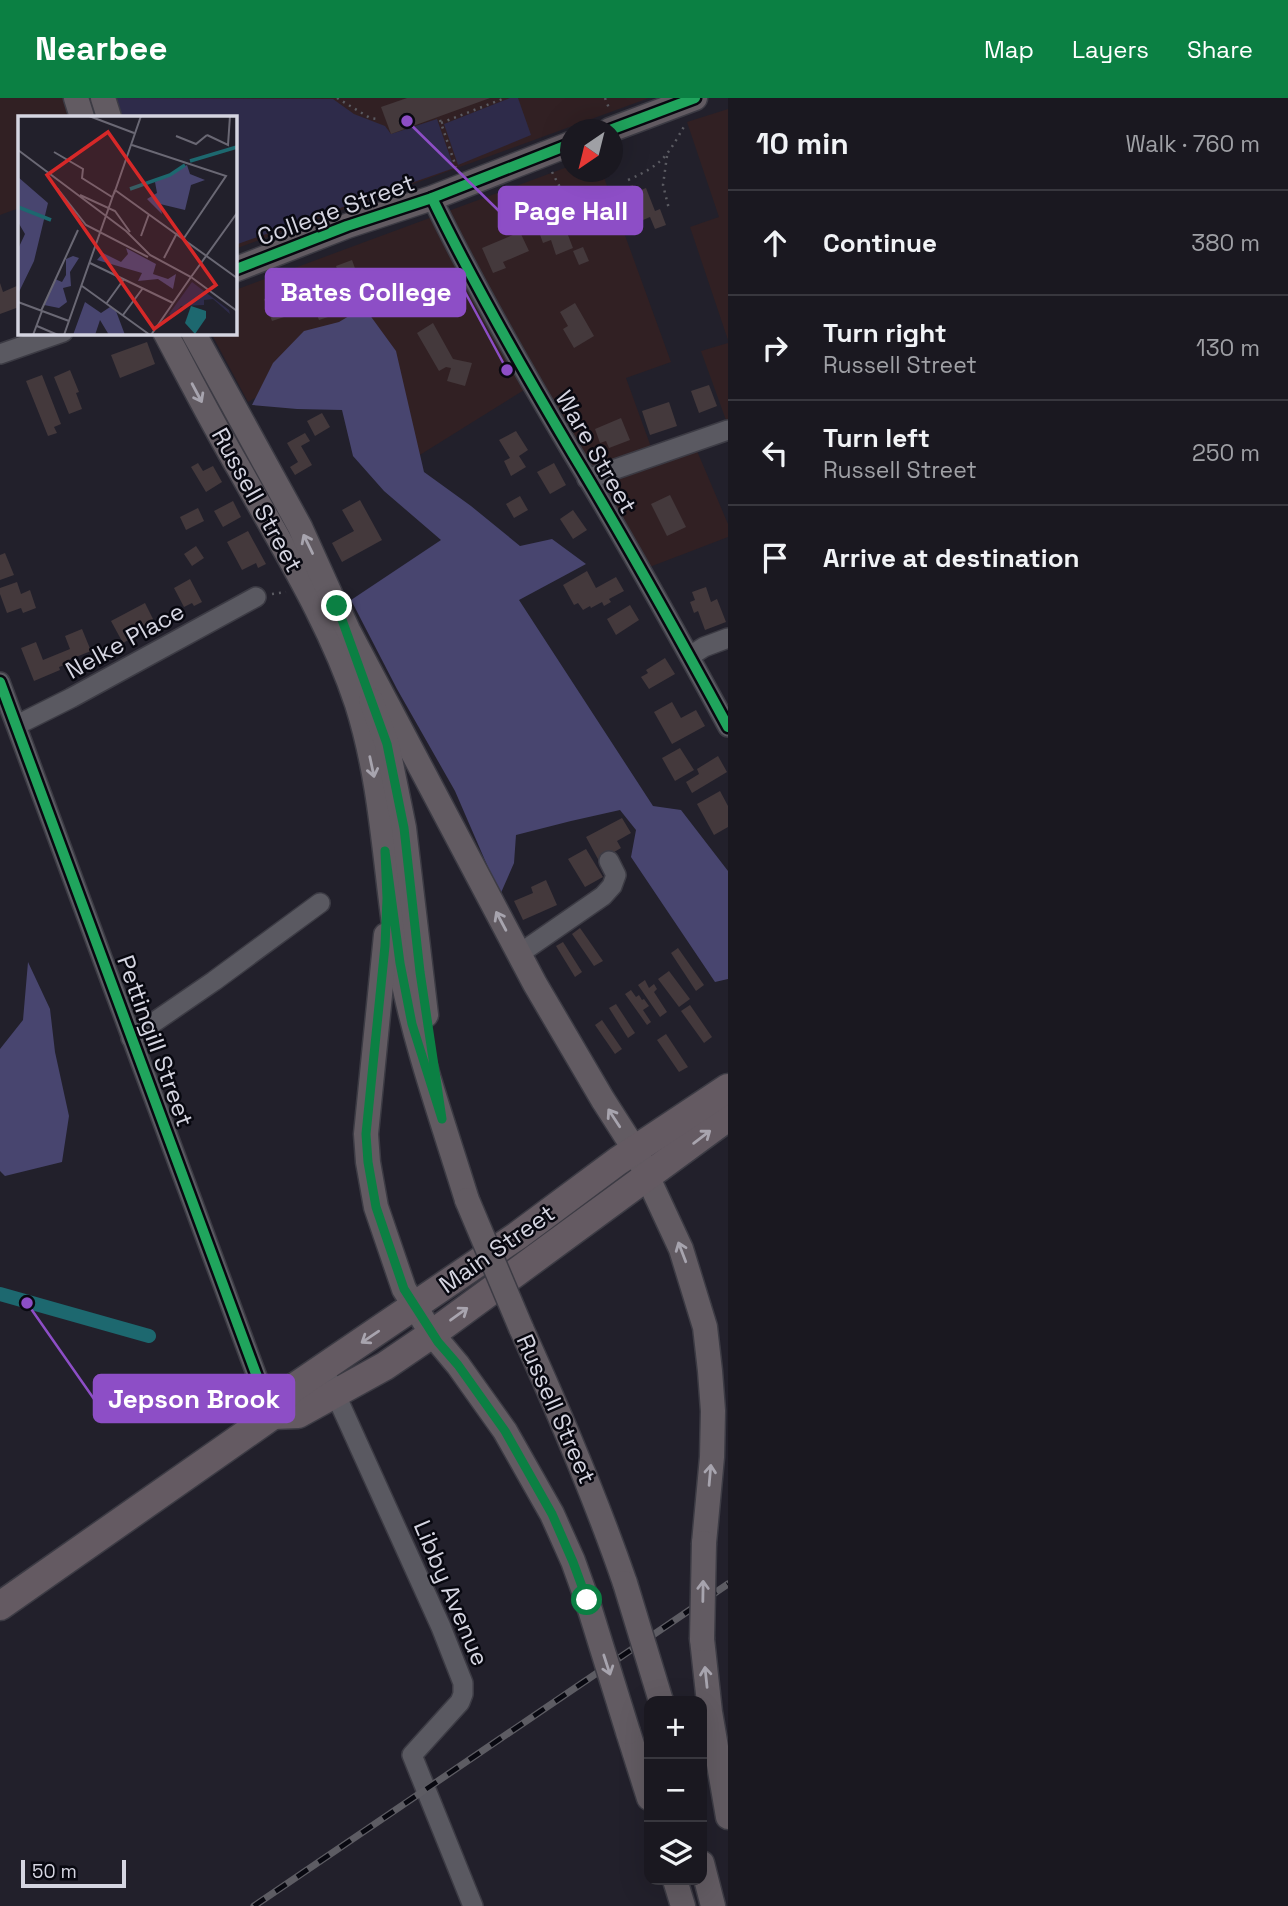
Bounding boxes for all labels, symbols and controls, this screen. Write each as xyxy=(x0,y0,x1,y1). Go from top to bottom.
text: Nearbee xyxy=(35,28,167,70)
text: Map xyxy=(984,34,1034,65)
text: Layers xyxy=(1072,34,1149,65)
text: Share xyxy=(1187,34,1253,65)
inset map xyxy=(18,116,236,334)
north arrow xyxy=(560,119,623,182)
text: 10 min xyxy=(756,124,849,163)
text: Walk · 760 m xyxy=(1125,129,1260,159)
street label: College Street xyxy=(253,167,419,252)
callout: Page Hall xyxy=(499,187,642,234)
text: Page Hall xyxy=(514,194,628,228)
icon: ahead xyxy=(756,224,794,262)
text: Continue xyxy=(823,226,937,260)
text: 380 m xyxy=(1191,228,1260,258)
callout: Bates College xyxy=(266,269,465,316)
text: Bates College xyxy=(280,275,452,309)
text: Turn right xyxy=(823,316,947,350)
icon: right xyxy=(756,329,794,367)
text: 130 m xyxy=(1196,333,1260,363)
text: Russell Street xyxy=(823,350,977,380)
one-way arrow xyxy=(191,382,205,402)
street label: Ware Street xyxy=(549,385,644,519)
text: Turn left xyxy=(823,421,930,455)
street label: Russell Street xyxy=(205,422,310,578)
icon: left xyxy=(756,434,794,472)
text: 250 m xyxy=(1192,438,1260,468)
text: Russell Street xyxy=(823,455,977,485)
one-way arrow xyxy=(301,534,314,555)
icon: arrive xyxy=(756,539,794,577)
text: Arrive at destination xyxy=(823,541,1080,575)
route end xyxy=(321,590,352,621)
street label: Nelke Place xyxy=(60,595,190,686)
one-way arrow xyxy=(366,755,380,778)
one-way arrow xyxy=(494,911,507,932)
street label: Pettingill Street xyxy=(110,951,201,1131)
one-way arrow xyxy=(606,1109,621,1128)
one-way arrow xyxy=(693,1129,711,1144)
street label: Main Street xyxy=(433,1197,561,1300)
one-way arrow xyxy=(675,1241,687,1263)
one-way arrow xyxy=(449,1307,468,1321)
street label: Russell Street xyxy=(510,1329,603,1488)
one-way arrow xyxy=(361,1330,381,1344)
callout: Jepson Brook xyxy=(94,1375,294,1422)
text: Jepson Brook xyxy=(108,1382,280,1416)
one-way arrow xyxy=(704,1464,717,1487)
street label: Libby Avenue xyxy=(407,1515,496,1670)
one-way arrow xyxy=(696,1580,710,1603)
route start xyxy=(571,1584,602,1615)
one-way arrow xyxy=(602,1654,615,1676)
one-way arrow xyxy=(699,1666,712,1688)
map controls xyxy=(644,1696,707,1885)
button: + xyxy=(644,1696,707,1759)
button: − xyxy=(644,1759,707,1822)
button: layers xyxy=(644,1822,707,1885)
scale bar xyxy=(21,1857,126,1889)
text: 50 m xyxy=(32,1859,77,1884)

